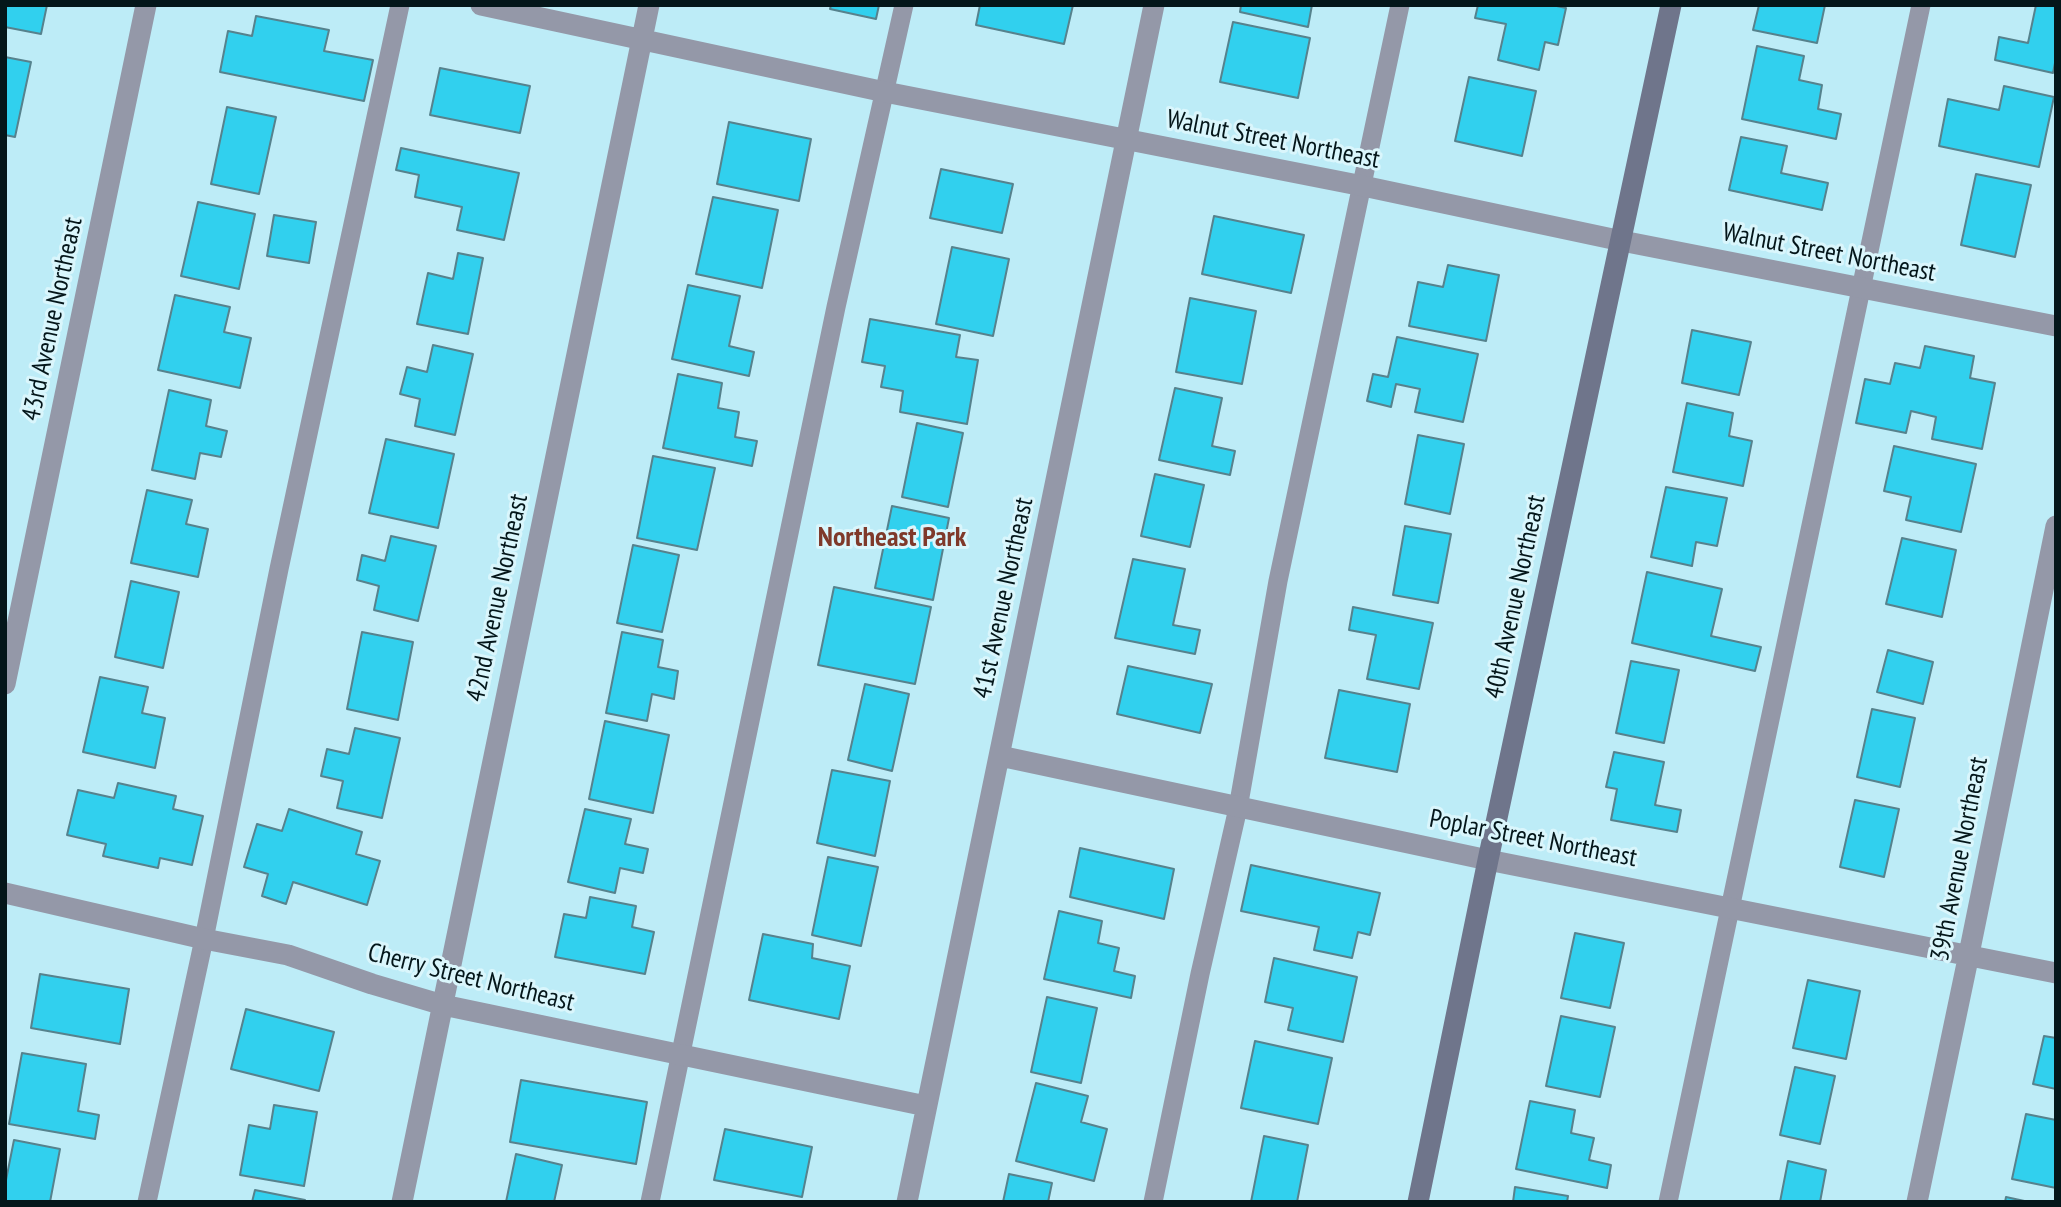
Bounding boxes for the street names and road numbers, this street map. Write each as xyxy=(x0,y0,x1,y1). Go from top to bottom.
street label: Walnut Street Northeast xyxy=(1164,104,1382,176)
street label: 43rd Avenue Northeast xyxy=(16,214,90,424)
street label: Walnut Street Northeast xyxy=(1720,217,1938,289)
street label: 42nd Avenue Northeast xyxy=(461,491,535,705)
street label: 40th Avenue Northeast xyxy=(1479,492,1553,702)
street label: 41st Avenue Northeast xyxy=(967,495,1041,701)
street label: 39th Avenue Northeast xyxy=(1925,754,1995,964)
street label: Poplar Street Northeast xyxy=(1427,804,1639,874)
street label: Cherry Street Northeast xyxy=(365,937,577,1019)

